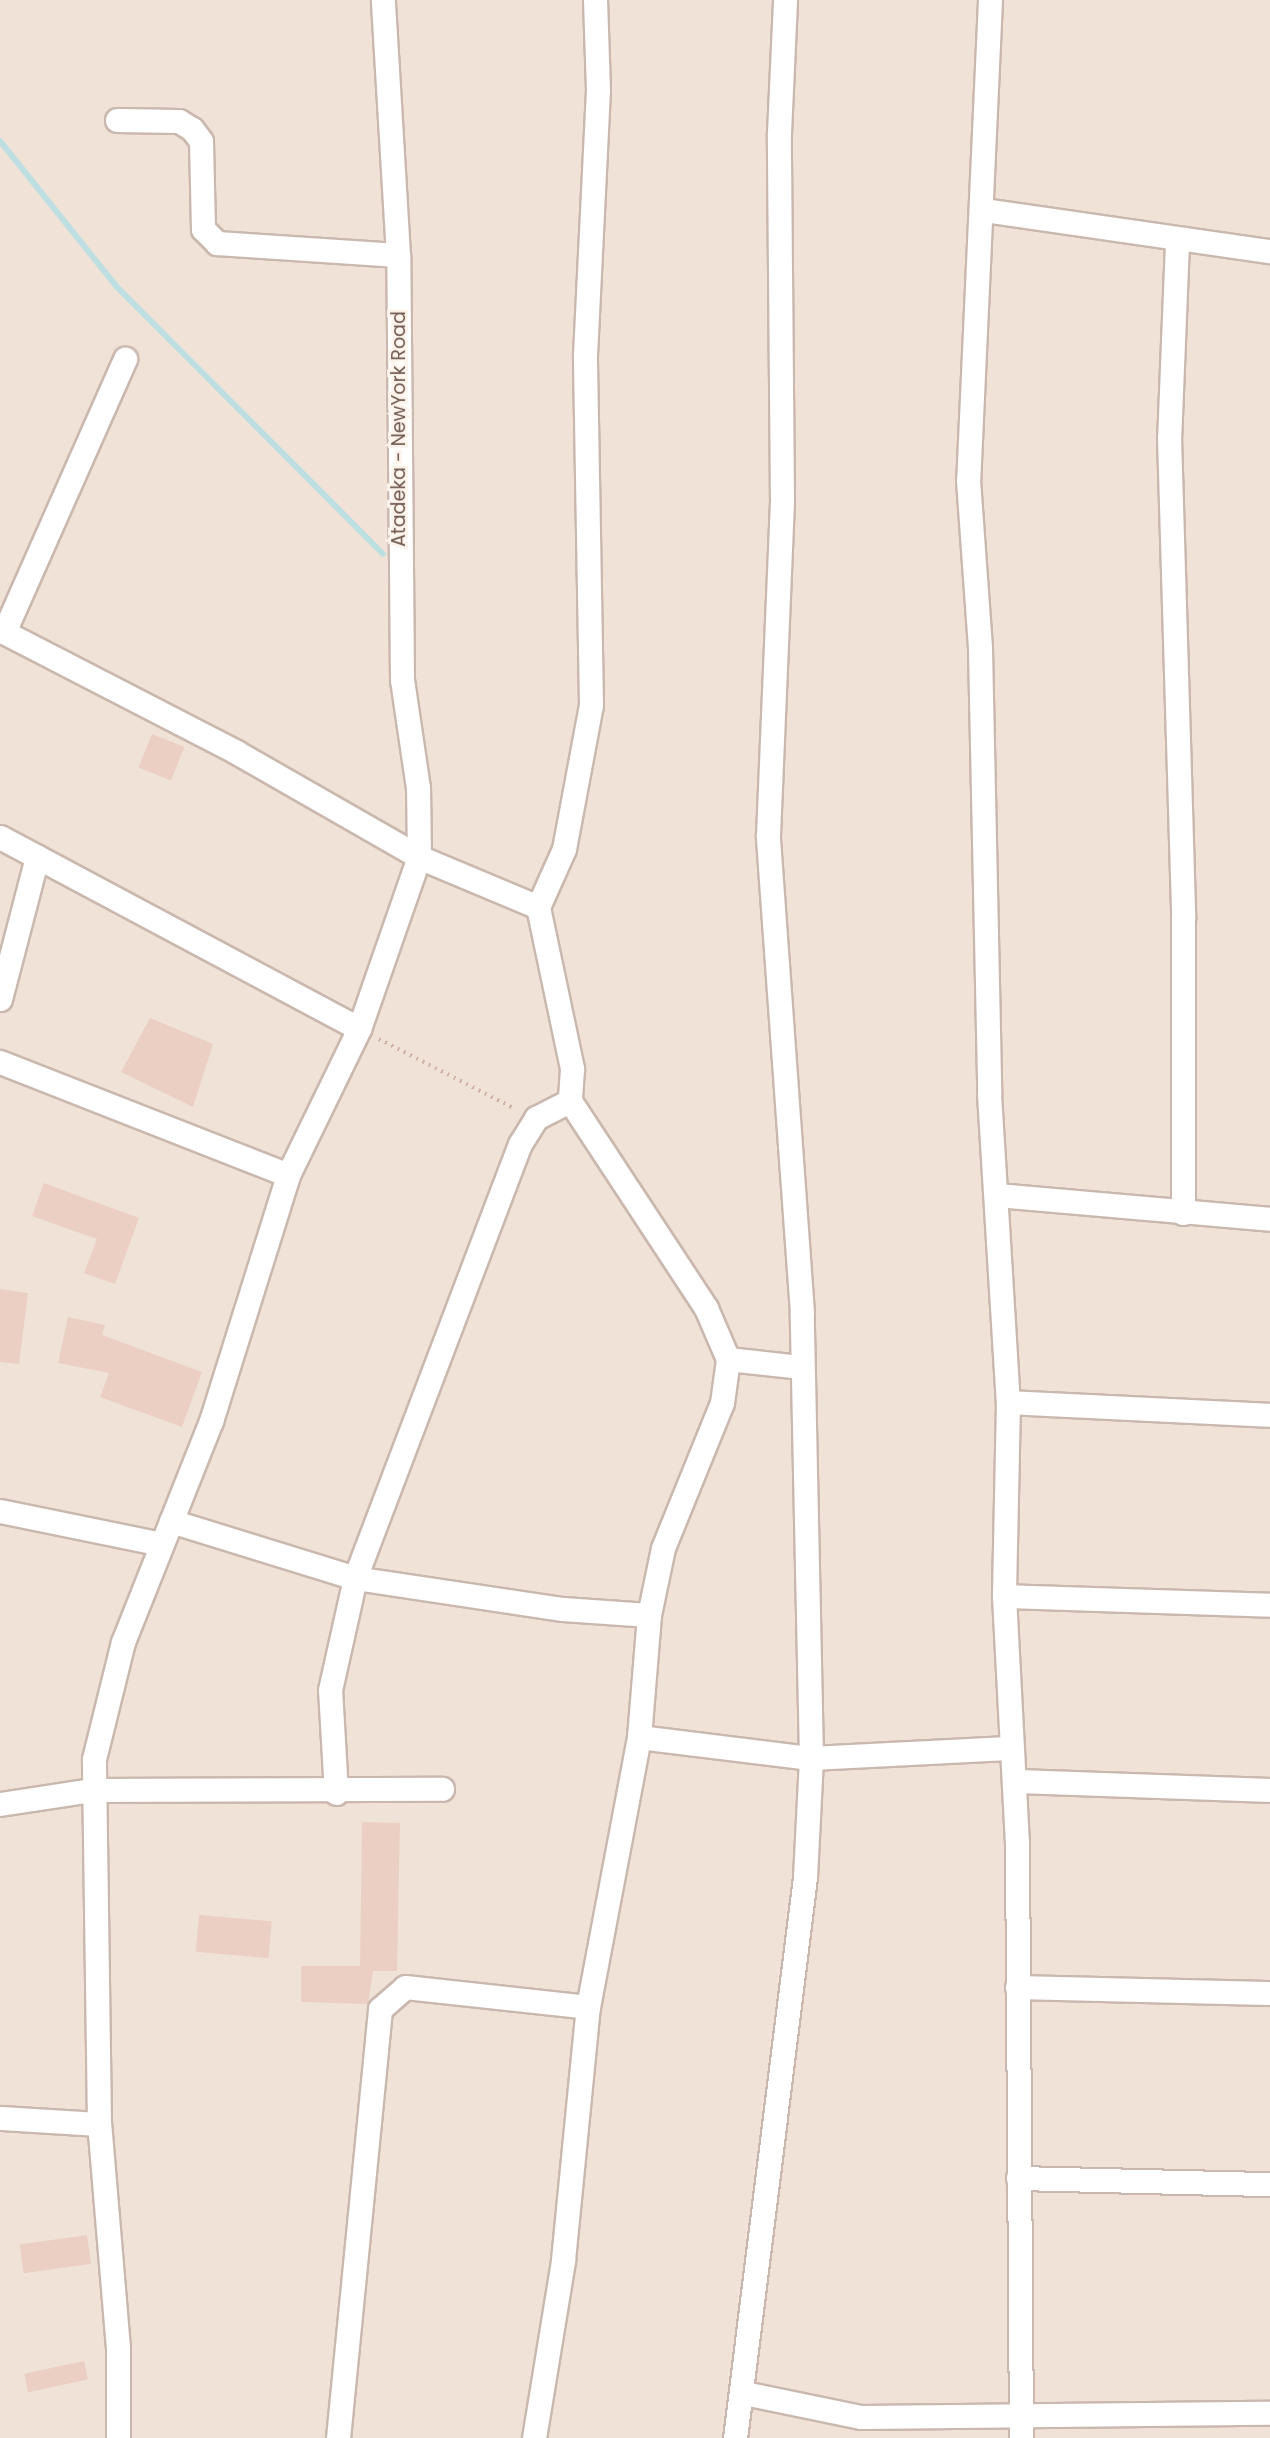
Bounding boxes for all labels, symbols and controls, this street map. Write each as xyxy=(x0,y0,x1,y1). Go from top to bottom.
street label: Atadeka - NewYork Road xyxy=(388,311,410,547)

